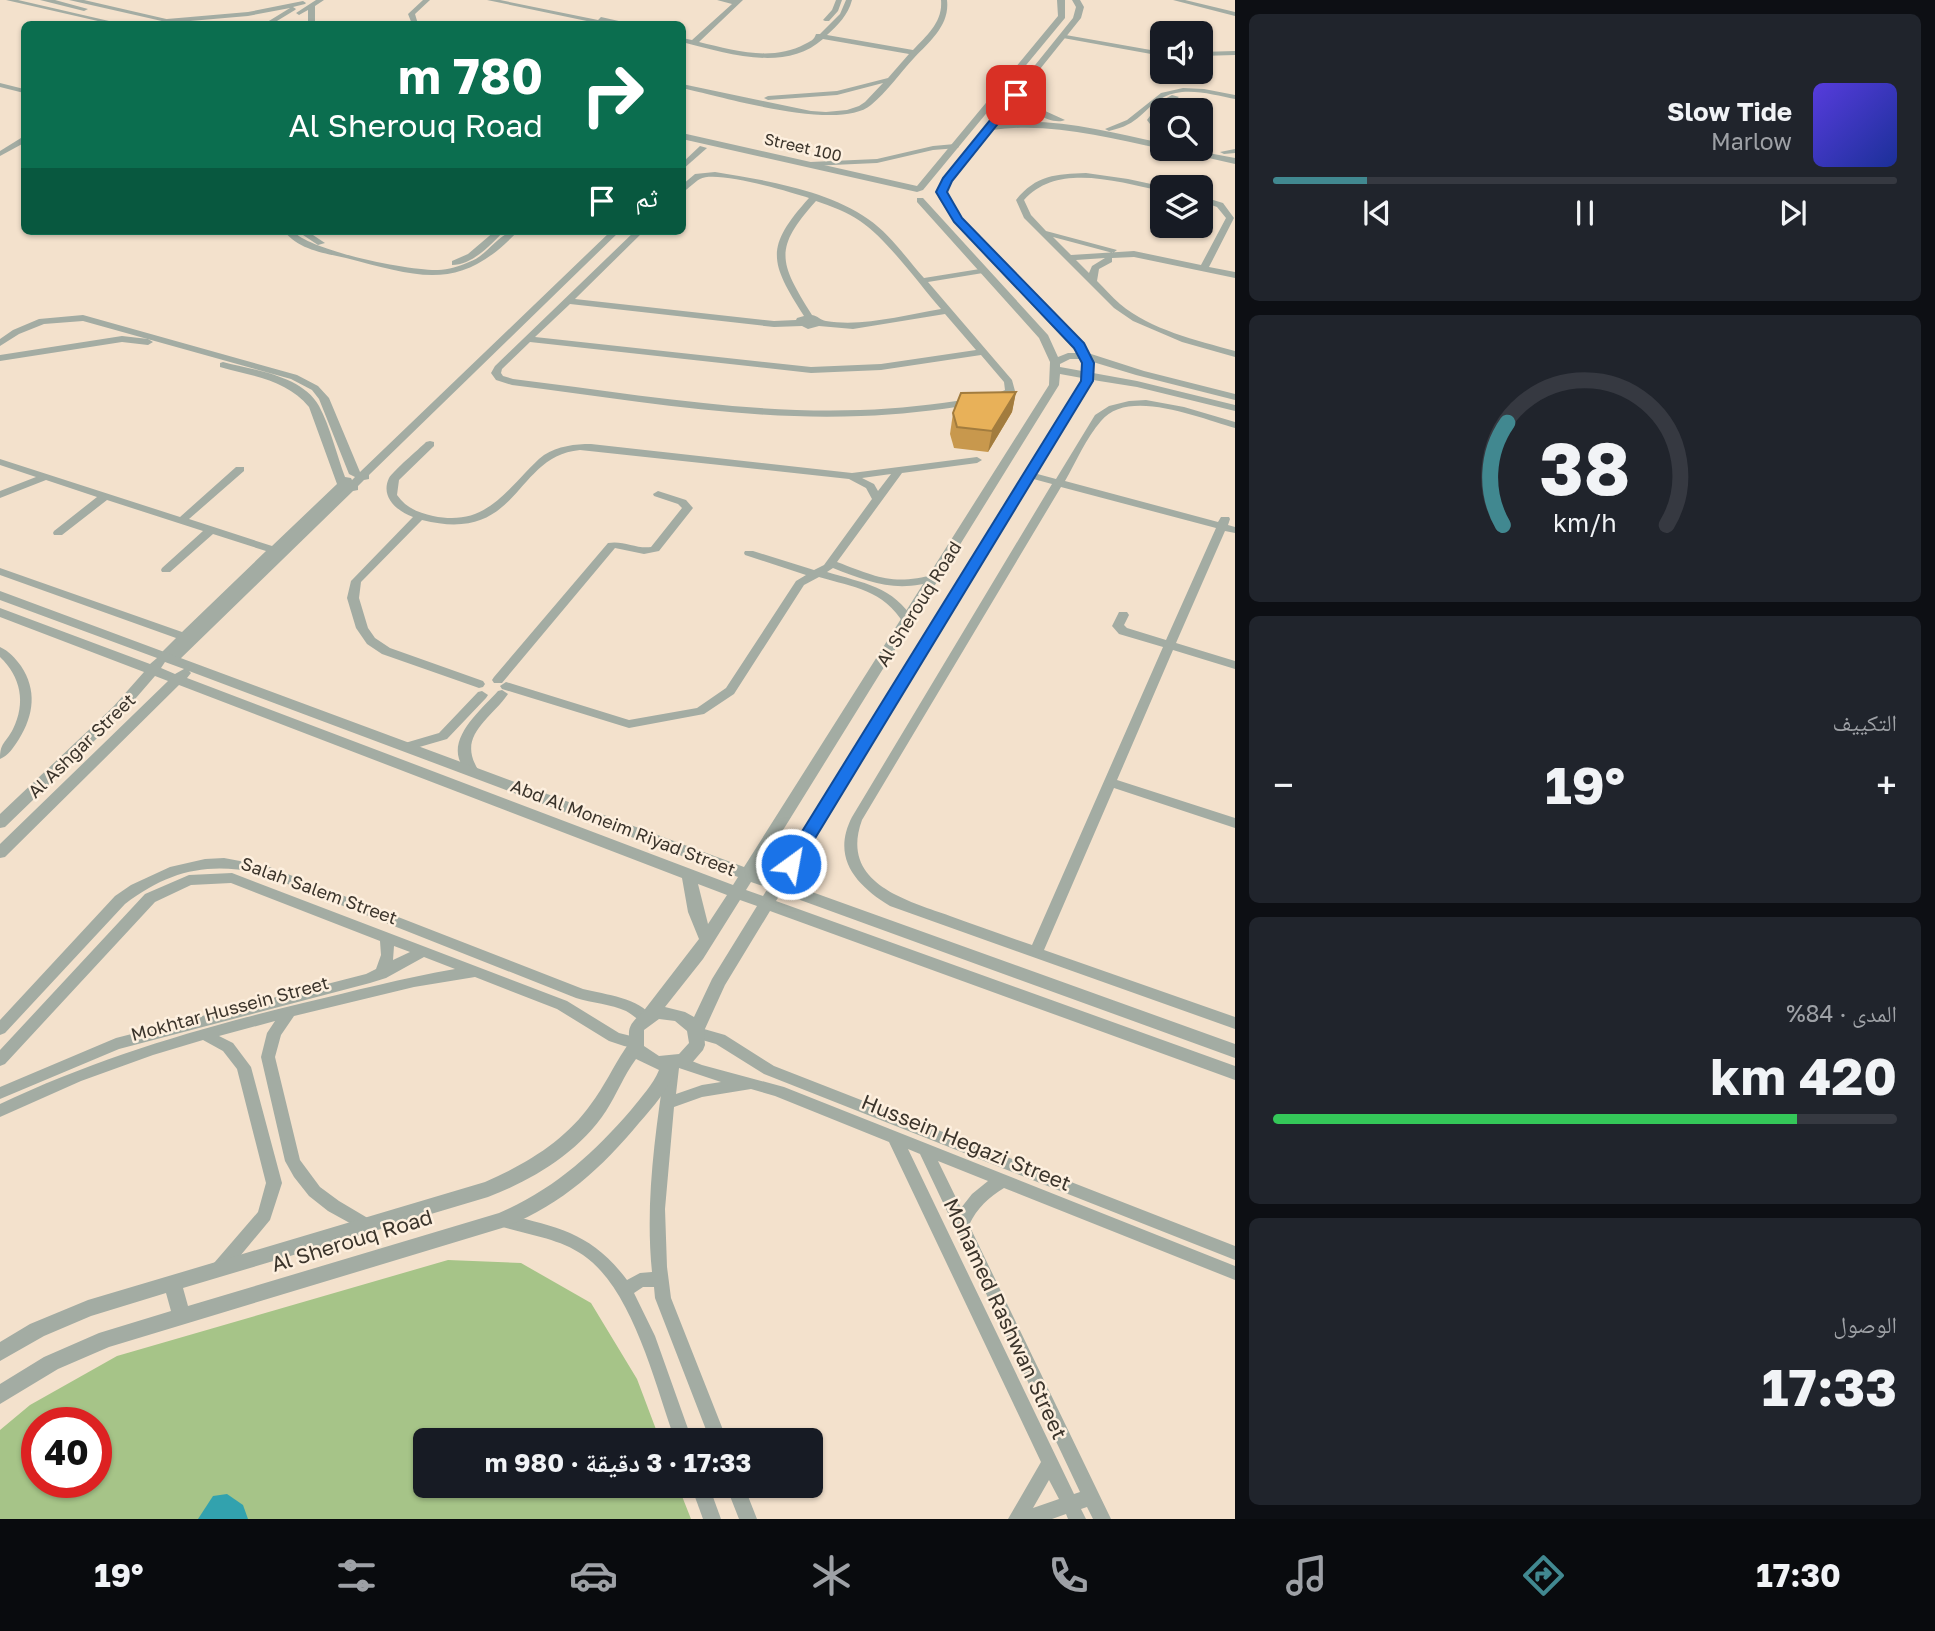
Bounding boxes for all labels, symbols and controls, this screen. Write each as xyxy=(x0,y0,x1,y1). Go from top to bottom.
map controls xyxy=(1150,21,1213,238)
button: sound xyxy=(1150,21,1213,84)
text: 780 m xyxy=(398,46,543,105)
icon: right xyxy=(567,49,658,140)
pin xyxy=(986,65,1046,125)
icon: arrive xyxy=(997,76,1035,114)
text: Slow Tide xyxy=(1667,96,1792,127)
button: search xyxy=(1150,98,1213,161)
text: Al Sherouq Road xyxy=(288,106,543,144)
text: Marlow xyxy=(1711,127,1792,155)
street label: Street 100 xyxy=(762,128,844,166)
button: layers xyxy=(1150,175,1213,238)
icon: arrive xyxy=(583,182,621,220)
text: ثم xyxy=(635,182,658,213)
icon: previous xyxy=(1358,194,1396,232)
icon: pause xyxy=(1566,194,1604,232)
icon: next xyxy=(1774,194,1812,232)
text: 38 xyxy=(1540,424,1631,511)
text: km/h xyxy=(1553,506,1617,537)
street label: Al Sherouq Road xyxy=(871,537,965,670)
street label: Al Ashgar Street xyxy=(23,689,140,802)
text: التكييف xyxy=(1832,708,1897,736)
text: 19° xyxy=(1545,753,1625,815)
text: − xyxy=(1273,762,1294,807)
text: + xyxy=(1876,762,1897,807)
street label: Abd Al Moneim Riyad Street xyxy=(508,774,739,880)
position arrow xyxy=(754,827,828,901)
street label: Salah Salem Street xyxy=(238,852,400,929)
street label: Mokhtar Hussein Street xyxy=(128,971,331,1045)
text: المدى · 84% xyxy=(1786,999,1897,1027)
text: 420 km xyxy=(1710,1044,1897,1106)
street label: Hussein Hegazi Street xyxy=(858,1088,1075,1196)
street label: Mohamed Rashwan Street xyxy=(939,1194,1073,1443)
street label: Al Sherouq Road xyxy=(268,1203,435,1277)
text: الوصول xyxy=(1833,1310,1897,1338)
text: 17:33 xyxy=(1762,1355,1897,1417)
speed limit sign: 40 xyxy=(21,1407,112,1498)
text: 17:33 · 3 دقيقة · 980 m xyxy=(485,1447,751,1478)
icon: filters xyxy=(332,1551,381,1600)
icon: car xyxy=(569,1551,618,1600)
icon: climate xyxy=(807,1551,856,1600)
icon: phone xyxy=(1044,1551,1093,1600)
icon: music xyxy=(1282,1551,1331,1600)
icon: directions xyxy=(1519,1551,1568,1600)
text: 19° xyxy=(94,1556,144,1594)
text: 17:30 xyxy=(1756,1556,1841,1594)

